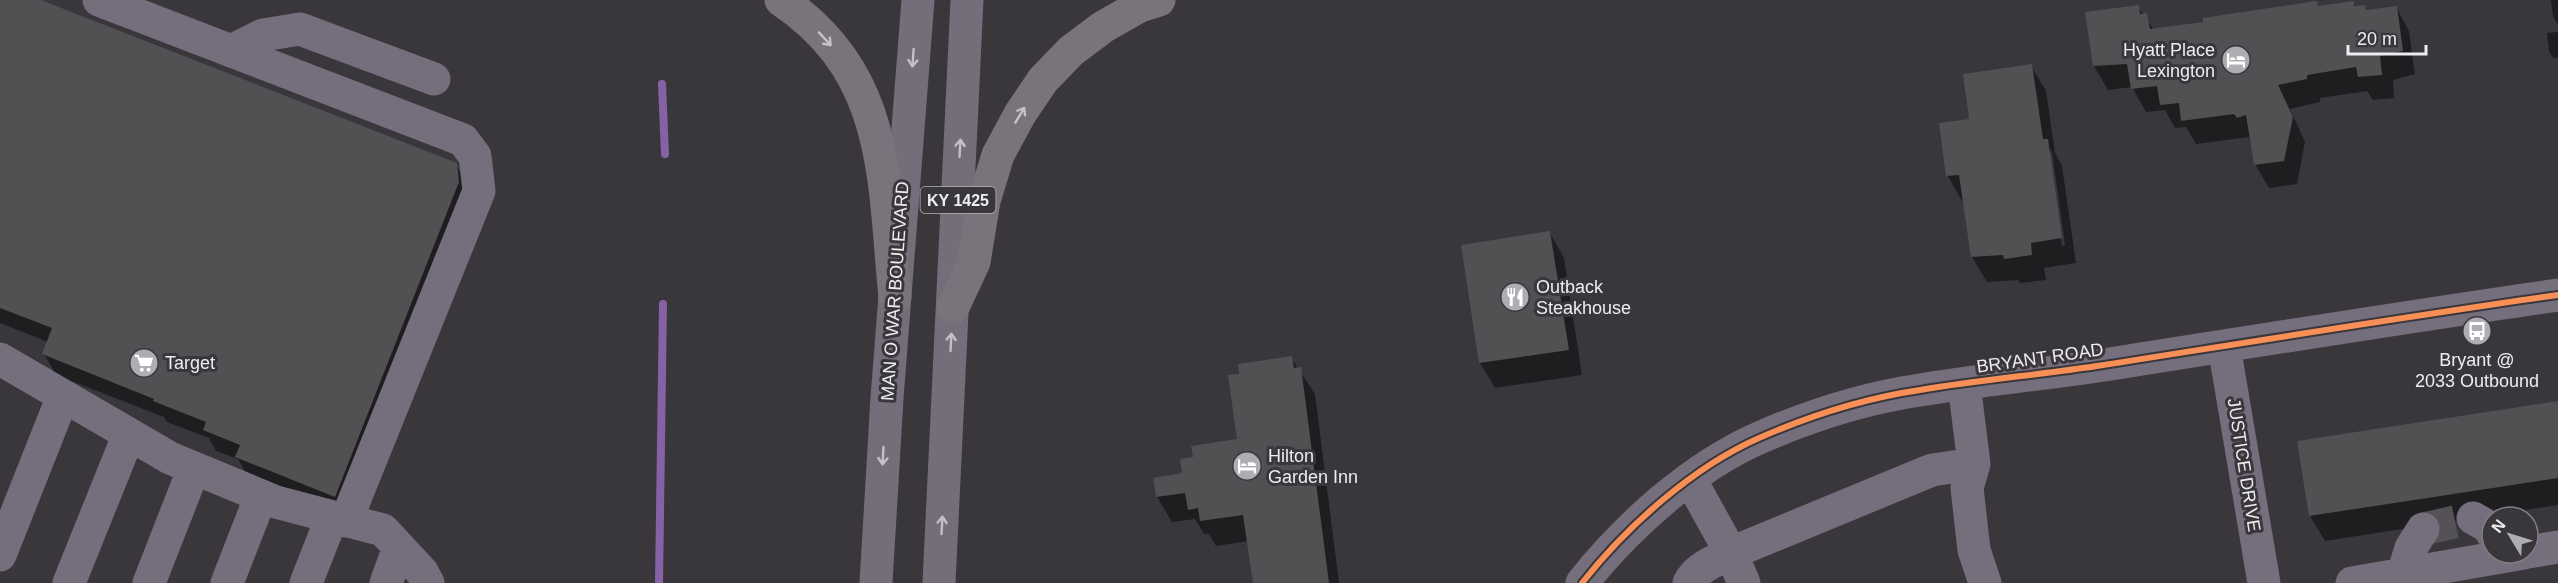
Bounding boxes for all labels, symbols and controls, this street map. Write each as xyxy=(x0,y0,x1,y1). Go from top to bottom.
scale bar xyxy=(2348,18,2426,56)
text: 20 m xyxy=(2357,29,2397,49)
one-way arrow xyxy=(817,31,831,46)
place label: Hyatt Place Lexington xyxy=(2123,40,2215,81)
hotel icon: Hyatt Place Lexington xyxy=(2220,44,2252,76)
one-way arrow xyxy=(907,48,918,68)
one-way arrow xyxy=(1015,107,1027,124)
one-way arrow xyxy=(955,138,966,158)
street label: MAN O WAR BOULEVARD xyxy=(877,181,913,401)
road number: KY 1425 xyxy=(920,187,996,213)
place label: Outback Steakhouse xyxy=(1536,277,1631,318)
restaurant icon: Outback Steakhouse xyxy=(1499,281,1531,313)
bus stop icon: Bryant @ 2033 Outbound xyxy=(2461,315,2493,347)
one-way arrow xyxy=(946,333,957,353)
street label: BRYANT ROAD xyxy=(1975,339,2105,377)
supermarket icon: Target xyxy=(128,347,160,379)
place label: Bryant @ 2033 Outbound xyxy=(2415,350,2539,391)
place label: Target xyxy=(165,353,215,373)
street label: JUSTICE DRIVE xyxy=(2224,397,2264,533)
one-way arrow xyxy=(878,445,889,465)
place label: Hilton Garden Inn xyxy=(1268,446,1358,487)
hotel icon: Hilton Garden Inn xyxy=(1231,450,1263,482)
north arrow xyxy=(2480,505,2540,565)
one-way arrow xyxy=(936,515,947,535)
text: N xyxy=(2488,516,2509,536)

